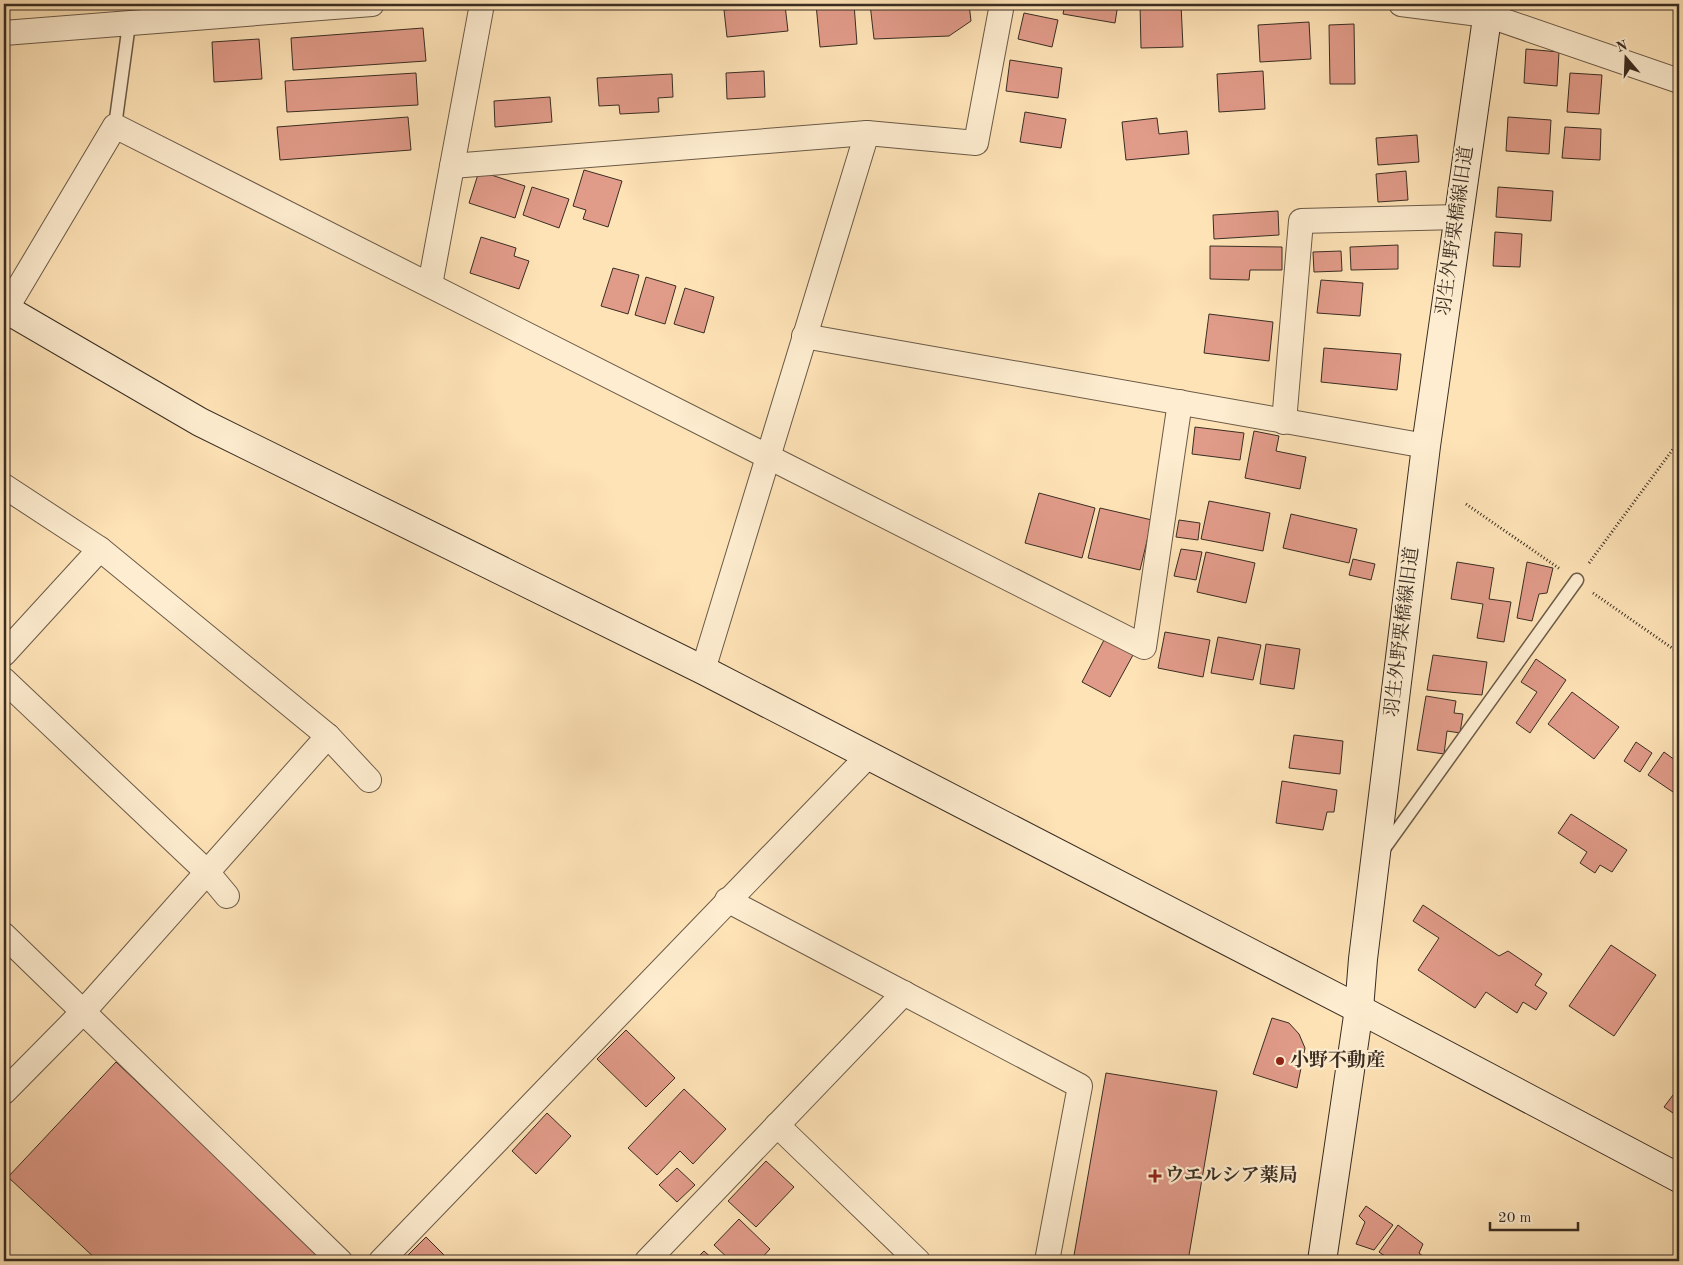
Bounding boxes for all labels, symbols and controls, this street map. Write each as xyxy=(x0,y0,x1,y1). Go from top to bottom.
north arrow xyxy=(1600,32,1650,82)
text: N xyxy=(1615,38,1630,55)
street label: 羽生外野栗橋線旧道 xyxy=(1432,145,1477,317)
street label: 羽生外野栗橋線旧道 xyxy=(1380,546,1423,718)
place label: 小野不動産 xyxy=(1290,1049,1385,1071)
marker: 小野不動産 xyxy=(1274,1055,1286,1067)
place label: ウエルシア薬局 xyxy=(1165,1164,1298,1186)
marker: ウエルシア薬局 xyxy=(1149,1170,1161,1182)
scale bar xyxy=(1490,1200,1578,1232)
text: 20 m xyxy=(1498,1211,1532,1226)

